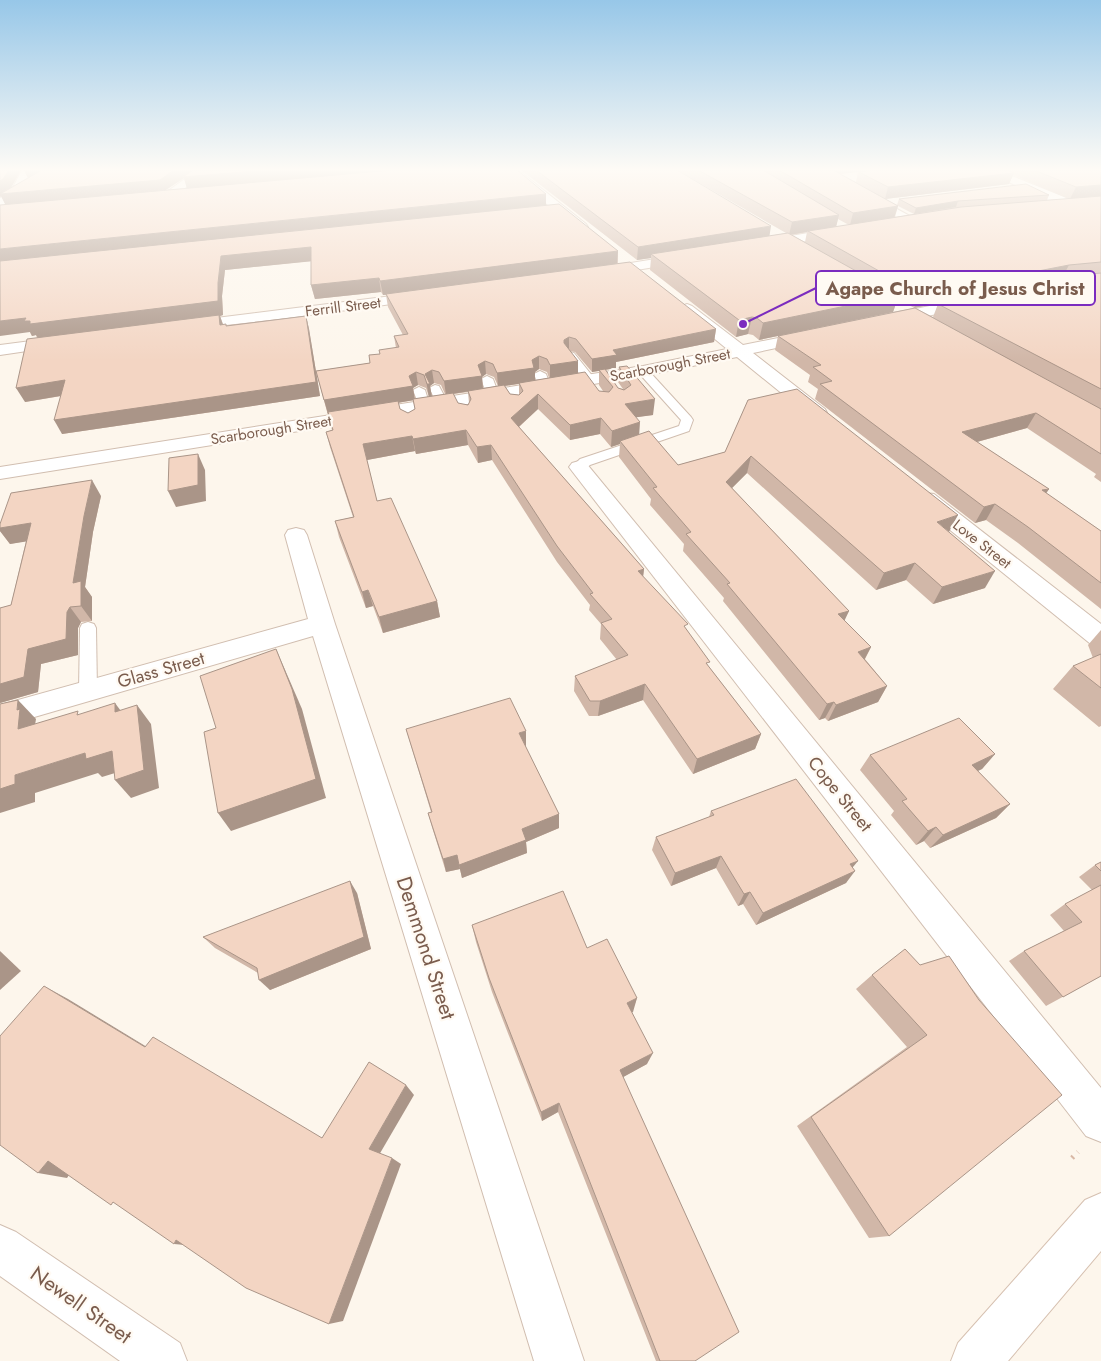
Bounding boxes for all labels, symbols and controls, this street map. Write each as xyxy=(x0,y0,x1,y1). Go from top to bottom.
callout: Agape Church of Jesus Christ xyxy=(816,271,1095,305)
text: Agape Church of Jesus Christ xyxy=(824,275,1085,302)
street label: Ferrill Street xyxy=(304,291,383,323)
street label: Scarborough Street xyxy=(608,342,732,387)
street label: Scarborough Street xyxy=(209,410,333,450)
street label: Love Street xyxy=(948,514,1016,574)
street label: Glass Street xyxy=(114,645,208,695)
street label: Cope Street xyxy=(802,751,879,838)
street label: Demmond Street xyxy=(389,873,463,1023)
street label: Newell Street xyxy=(24,1259,138,1351)

